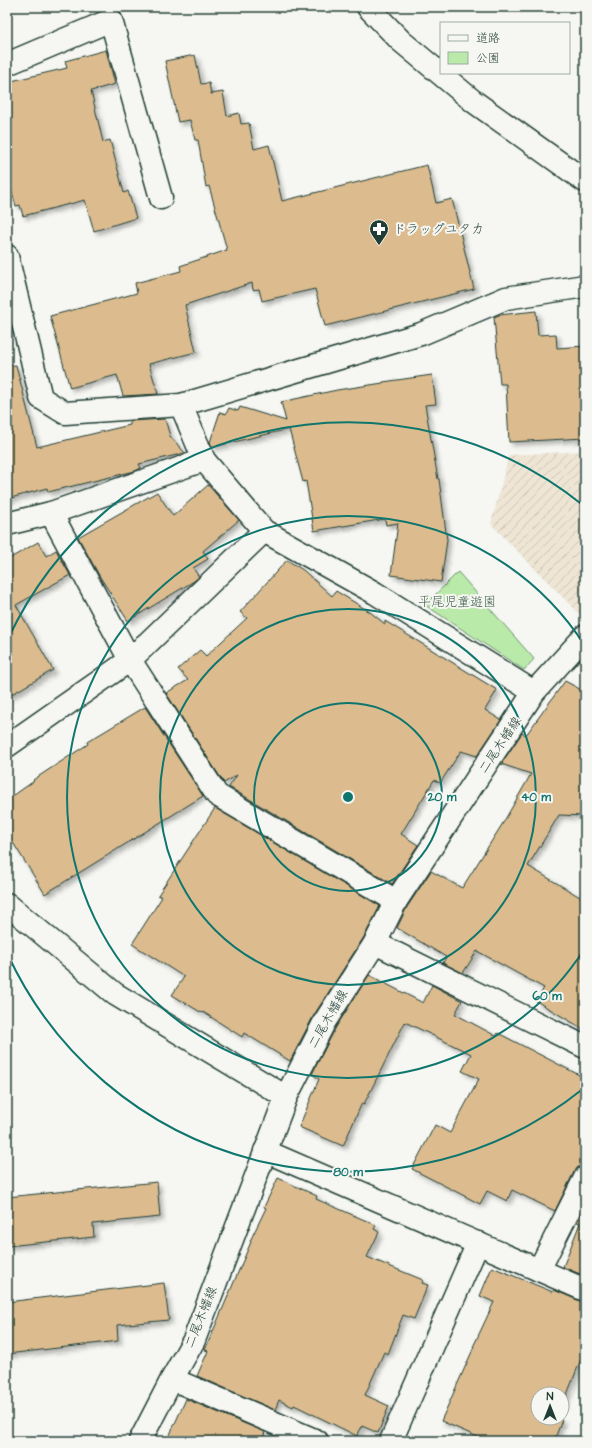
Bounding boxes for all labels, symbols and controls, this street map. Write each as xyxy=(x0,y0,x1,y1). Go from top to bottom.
legend xyxy=(440,22,570,74)
text: 道路 xyxy=(476,30,500,47)
text: 公園 xyxy=(476,50,500,67)
pharmacy icon: ドラッグユタカ xyxy=(368,218,390,246)
place label: ドラッグユタカ xyxy=(393,220,484,238)
park label: 平尾児童遊園 xyxy=(418,593,496,611)
street label: 二尾木幡線 xyxy=(474,712,526,777)
text: 20 m xyxy=(427,789,457,806)
text: 40 m xyxy=(521,789,552,806)
centre of rings xyxy=(341,790,355,804)
street label: 二尾木幡線 xyxy=(304,985,353,1052)
text: 60 m xyxy=(532,988,562,1005)
text: 80 m xyxy=(333,1164,363,1181)
street label: 二尾木幡線 xyxy=(180,1283,222,1351)
north arrow xyxy=(530,1386,570,1426)
text: N xyxy=(547,1389,554,1404)

